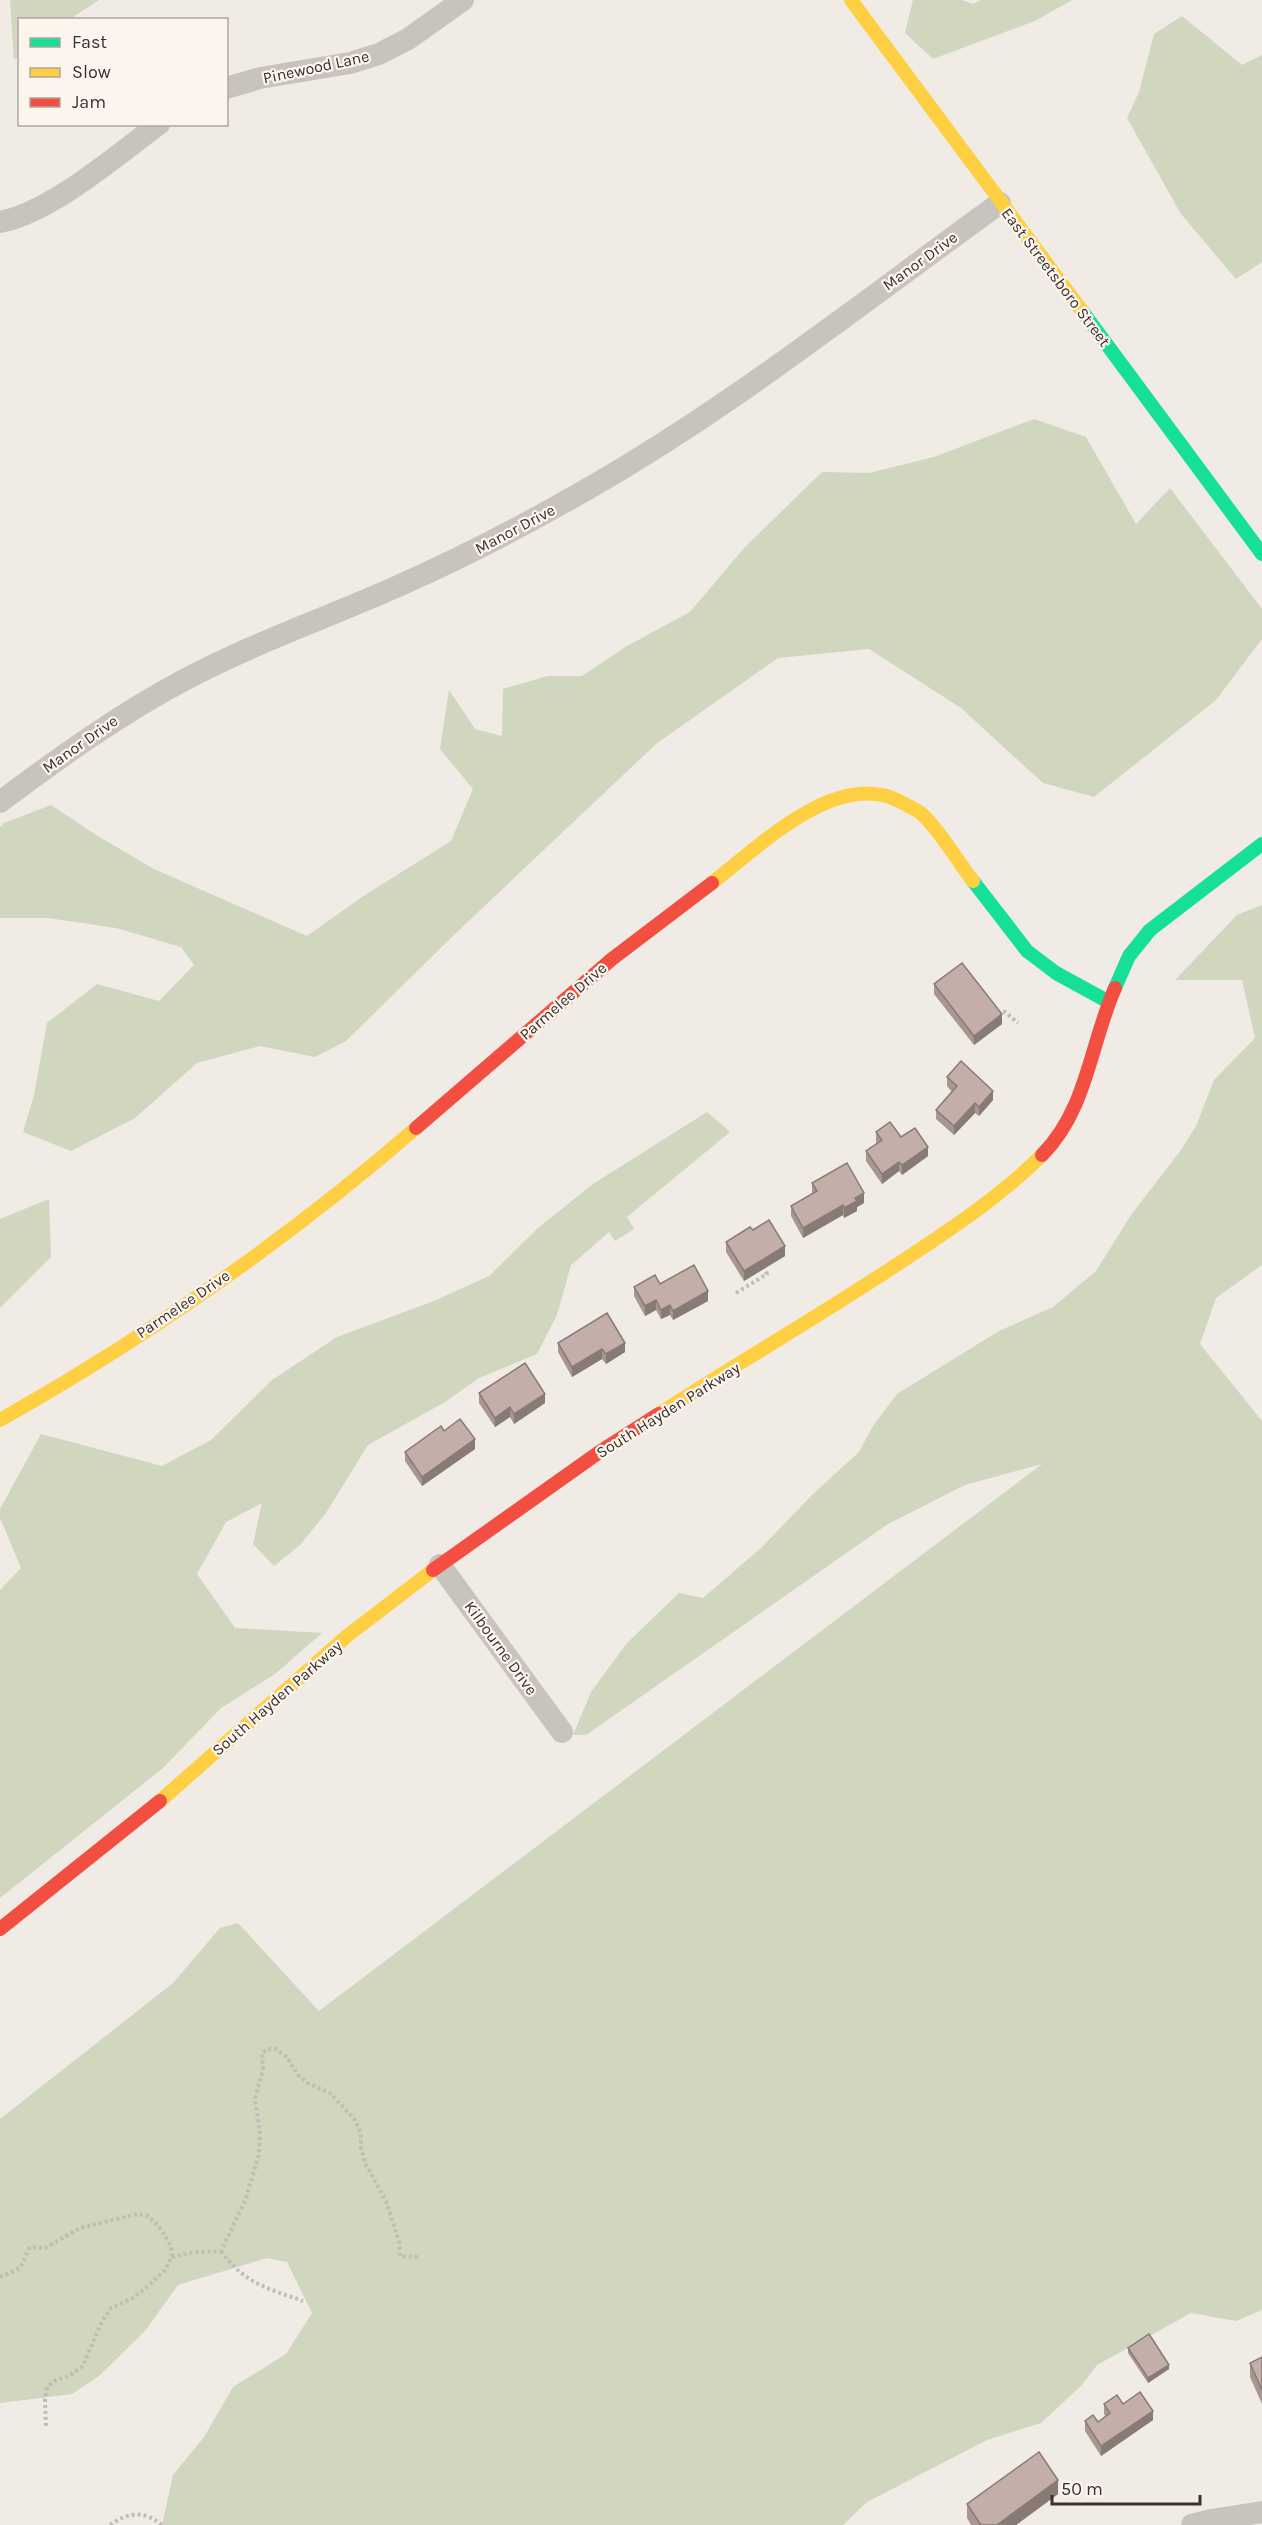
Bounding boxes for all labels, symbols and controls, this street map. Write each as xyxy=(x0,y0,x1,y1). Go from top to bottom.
legend xyxy=(18,18,228,126)
text: Fast xyxy=(72,31,107,53)
street label: Pinewood Lane xyxy=(261,46,371,88)
text: Slow xyxy=(72,61,111,83)
text: Jam xyxy=(72,91,106,113)
street label: East Streetsboro Street xyxy=(998,204,1114,350)
street label: Manor Drive xyxy=(879,228,961,294)
street label: Manor Drive xyxy=(472,500,558,558)
street label: Manor Drive xyxy=(39,711,121,777)
street label: Parmelee Drive xyxy=(516,958,610,1044)
street label: Parmelee Drive xyxy=(133,1266,233,1342)
street label: South Hayden Parkway xyxy=(593,1358,744,1462)
street label: Kilbourne Drive xyxy=(460,1597,542,1699)
street label: South Hayden Parkway xyxy=(208,1636,346,1760)
scale bar xyxy=(1052,2468,1200,2506)
text: 50 m xyxy=(1061,2478,1103,2500)

